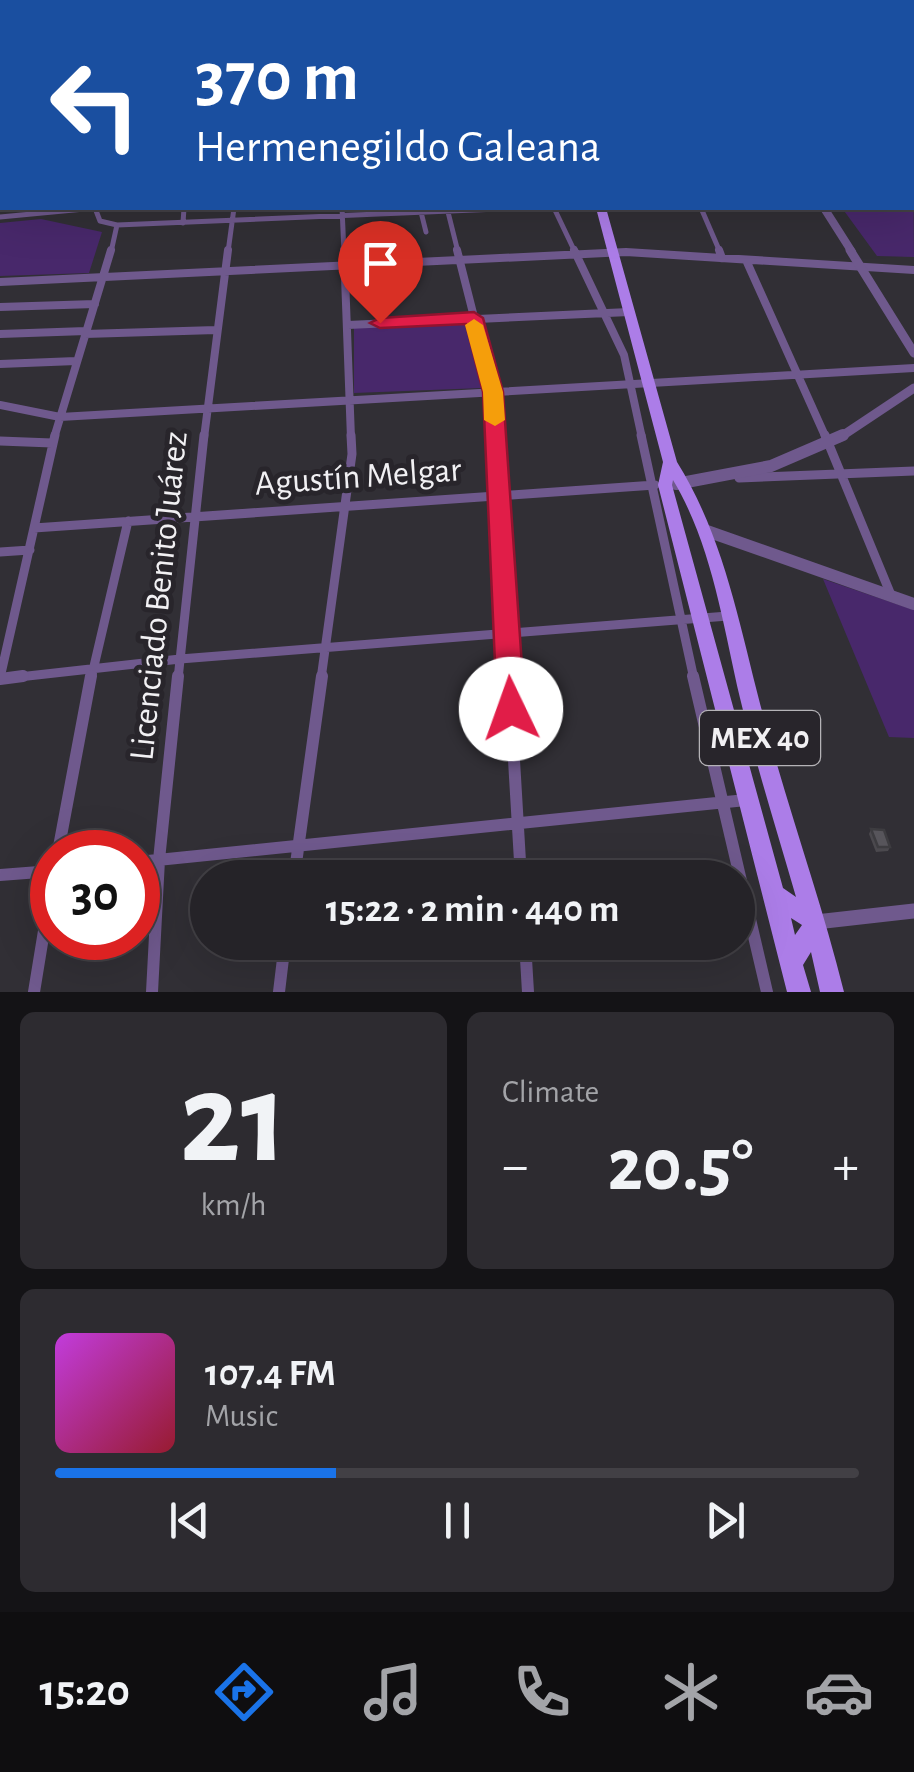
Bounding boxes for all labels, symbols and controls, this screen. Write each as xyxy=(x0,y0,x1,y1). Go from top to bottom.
icon: left xyxy=(30,40,160,170)
text: 370 m xyxy=(195,43,359,113)
text: Hermenegildo Galeana xyxy=(195,125,601,170)
pin xyxy=(338,221,423,324)
icon: arrive xyxy=(353,236,408,291)
street label: Licenciado Benito Juárez xyxy=(124,430,194,762)
street label: Agustín Melgar xyxy=(254,452,463,502)
position arrow xyxy=(459,657,563,761)
road number: MEX 40 xyxy=(700,711,820,765)
speed limit sign: 30 xyxy=(30,830,160,960)
text: 15:22 · 2 min · 440 m xyxy=(326,891,619,929)
text: 21 xyxy=(179,1056,288,1186)
text: Climate xyxy=(502,1076,599,1108)
text: 20.5° xyxy=(608,1129,753,1204)
text: − xyxy=(502,1139,528,1194)
text: + xyxy=(833,1139,859,1194)
text: km/h xyxy=(200,1189,267,1221)
text: 107.4 FM xyxy=(205,1355,336,1393)
text: Music xyxy=(205,1400,278,1432)
icon: previous xyxy=(162,1493,217,1548)
icon: pause xyxy=(430,1493,485,1548)
icon: next xyxy=(698,1493,753,1548)
icon: directions xyxy=(209,1657,279,1727)
icon: music xyxy=(358,1657,428,1727)
icon: phone xyxy=(507,1657,577,1727)
icon: climate xyxy=(656,1657,726,1727)
icon: car xyxy=(804,1657,874,1727)
text: 15:20 xyxy=(39,1669,130,1714)

